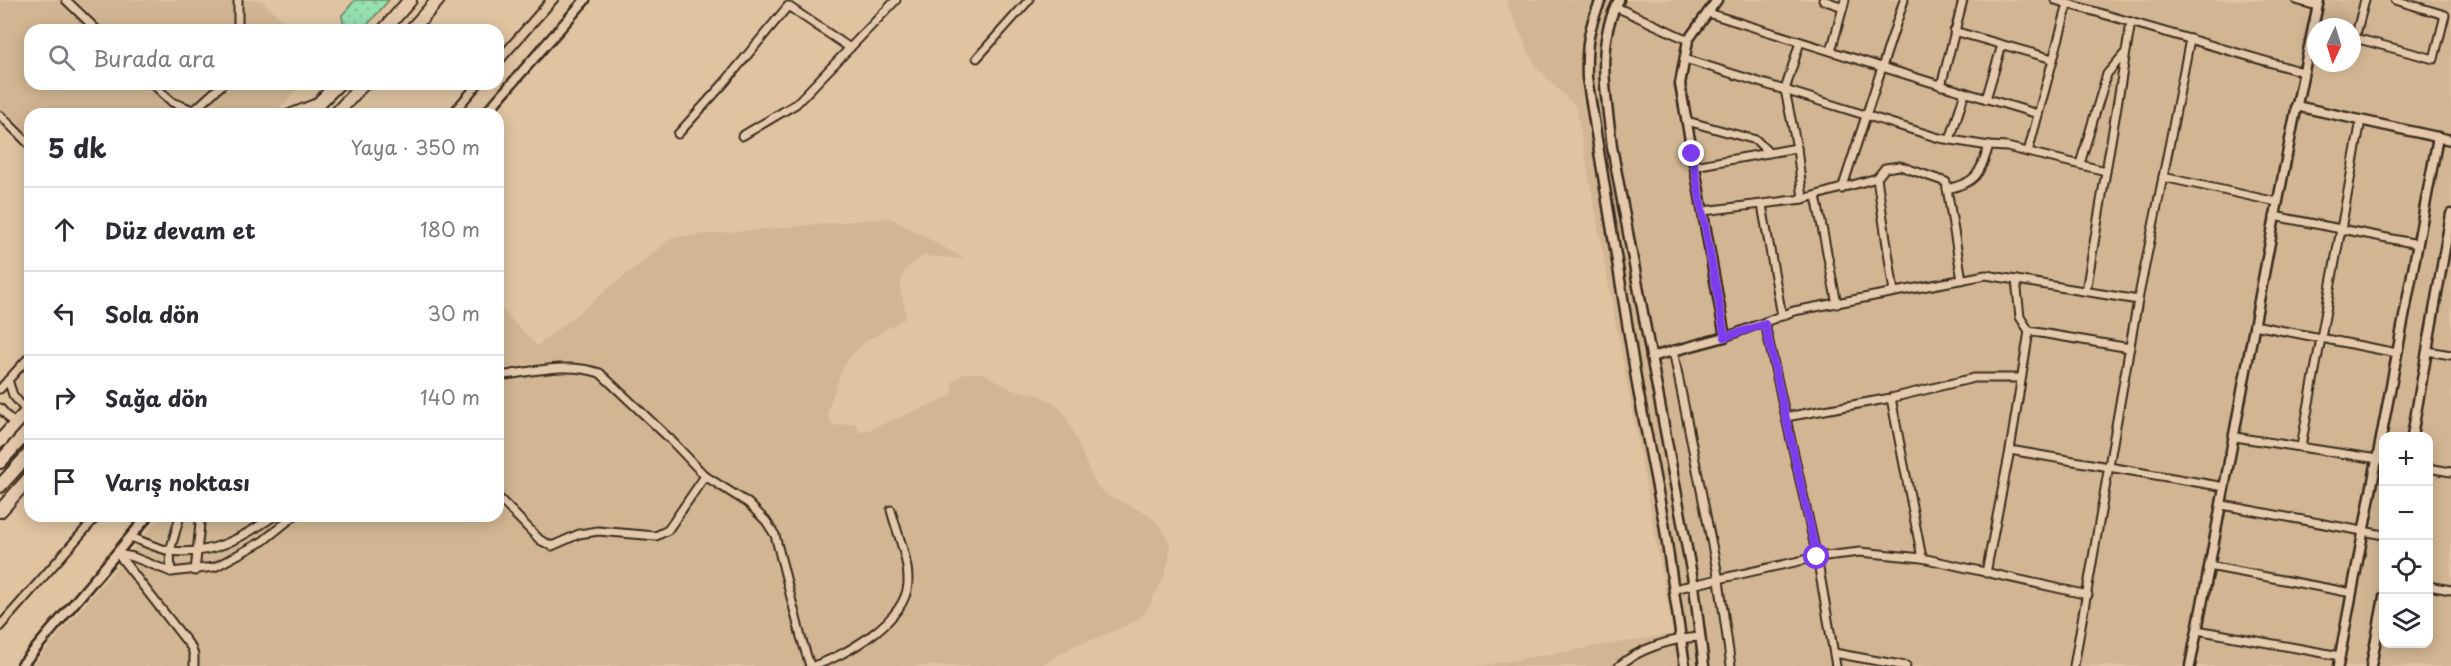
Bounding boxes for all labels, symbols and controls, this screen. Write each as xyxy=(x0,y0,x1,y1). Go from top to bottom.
north arrow xyxy=(2307,18,2361,72)
search box xyxy=(24,24,504,90)
icon: search xyxy=(45,41,78,74)
text: Burada ara xyxy=(93,41,215,74)
text: 5 dk xyxy=(48,128,107,167)
text: Yaya · 350 m xyxy=(350,132,480,162)
route end xyxy=(1678,140,1704,166)
icon: ahead xyxy=(48,213,81,246)
text: Düz devam et xyxy=(105,213,256,246)
text: 180 m xyxy=(420,214,480,244)
icon: left xyxy=(48,297,81,330)
text: Sola dön xyxy=(105,297,199,330)
text: 30 m xyxy=(427,298,480,328)
icon: right xyxy=(48,381,81,414)
text: Sağa dön xyxy=(105,381,208,414)
text: 140 m xyxy=(420,382,480,412)
map controls xyxy=(2379,432,2433,648)
button: + xyxy=(2379,432,2433,486)
icon: arrive xyxy=(48,465,81,498)
text: Varış noktası xyxy=(105,465,250,498)
button: − xyxy=(2379,486,2433,540)
button: locate xyxy=(2379,540,2433,594)
route start xyxy=(1803,543,1829,569)
button: layers xyxy=(2379,594,2433,648)

